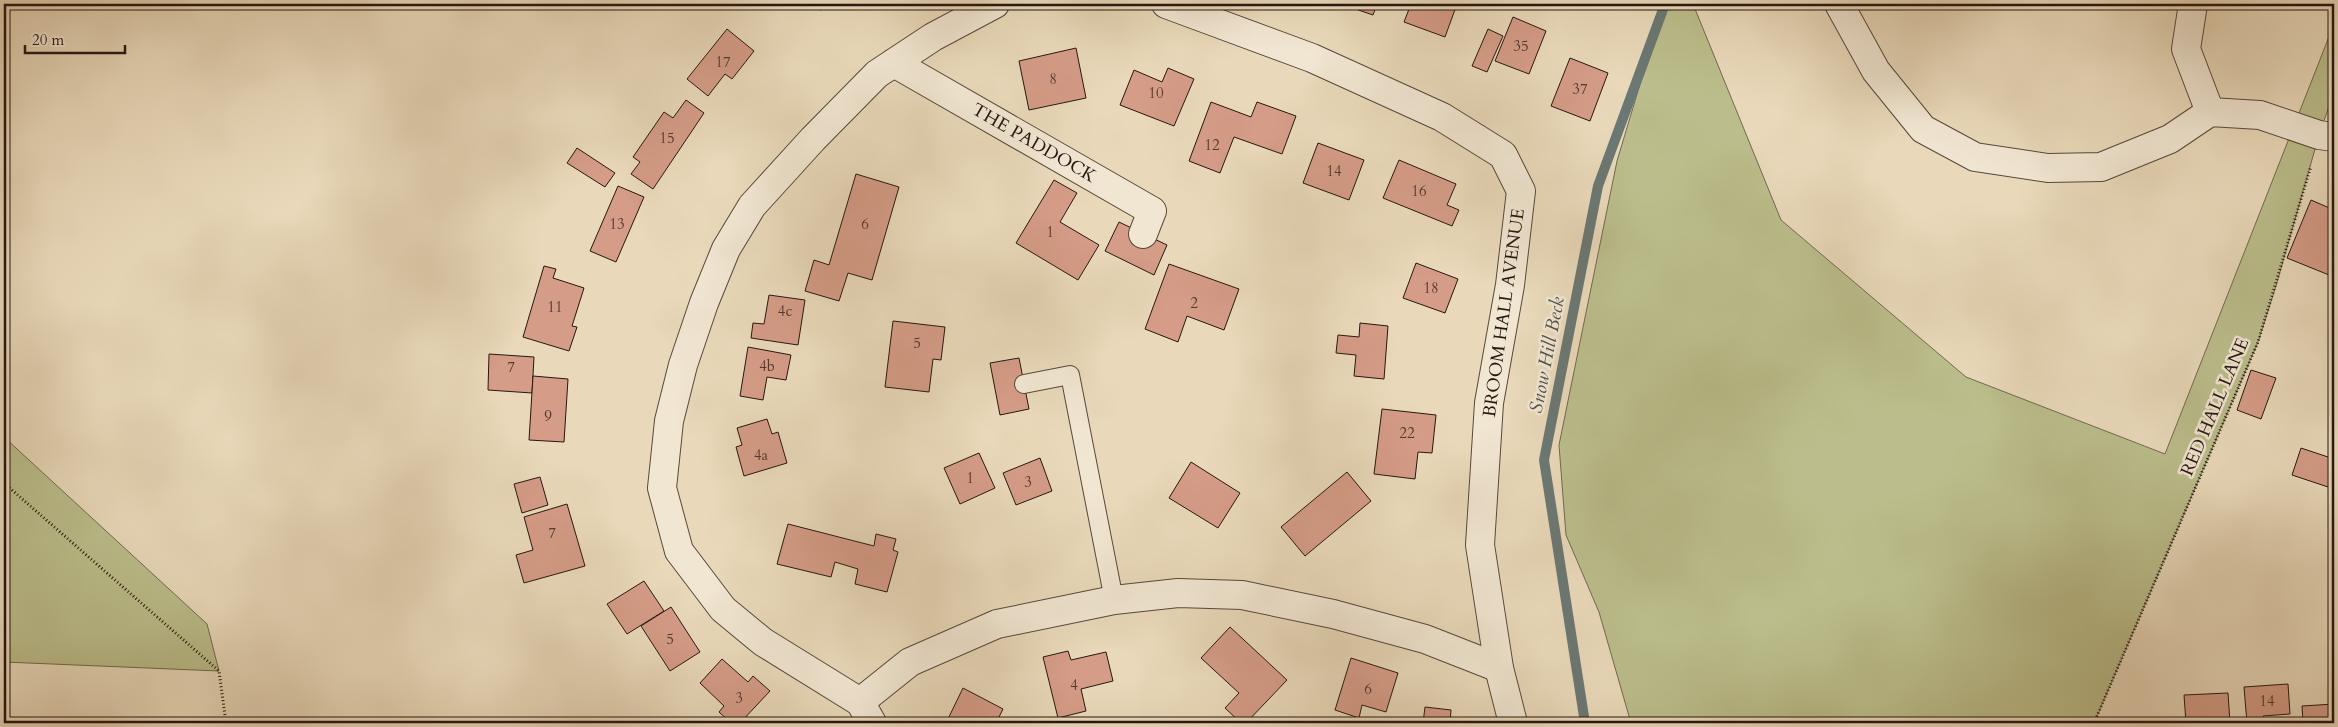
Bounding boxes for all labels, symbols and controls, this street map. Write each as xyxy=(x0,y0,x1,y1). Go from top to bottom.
scale bar xyxy=(25,22,125,54)
text: 20 m xyxy=(32,30,64,50)
house number: 35 xyxy=(1513,36,1529,56)
house number: 17 xyxy=(715,52,731,72)
house number: 8 xyxy=(1049,69,1057,89)
house number: 37 xyxy=(1572,79,1588,99)
house number: 10 xyxy=(1148,83,1164,103)
street label: THE PADDOCK xyxy=(967,97,1101,189)
house number: 15 xyxy=(659,128,675,148)
house number: 12 xyxy=(1204,135,1220,155)
house number: 14 xyxy=(1326,161,1342,181)
house number: 16 xyxy=(1411,181,1427,201)
street label: BROOM HALL AVENUE xyxy=(1477,207,1531,419)
house number: 13 xyxy=(609,214,625,234)
house number: 6 xyxy=(861,214,869,234)
house number: 1 xyxy=(1046,222,1054,242)
house number: 18 xyxy=(1423,278,1439,298)
house number: 2 xyxy=(1190,293,1198,313)
water label: Snow Hill Beck xyxy=(1523,294,1571,415)
house number: 11 xyxy=(547,297,563,317)
house number: 4c xyxy=(778,301,792,321)
house number: 5 xyxy=(913,333,921,353)
street label: RED HALL LANE xyxy=(2175,334,2255,480)
house number: 4b xyxy=(759,356,775,376)
house number: 7 xyxy=(507,357,515,377)
house number: 9 xyxy=(544,406,552,426)
house number: 22 xyxy=(1399,423,1415,443)
house number: 4a xyxy=(754,445,769,465)
house number: 1 xyxy=(966,468,974,488)
house number: 3 xyxy=(1024,472,1032,492)
house number: 7 xyxy=(548,523,556,543)
house number: 5 xyxy=(666,629,674,649)
house number: 4 xyxy=(1070,675,1078,695)
house number: 6 xyxy=(1364,679,1372,699)
house number: 3 xyxy=(735,688,743,708)
house number: 14 xyxy=(2259,691,2275,711)

